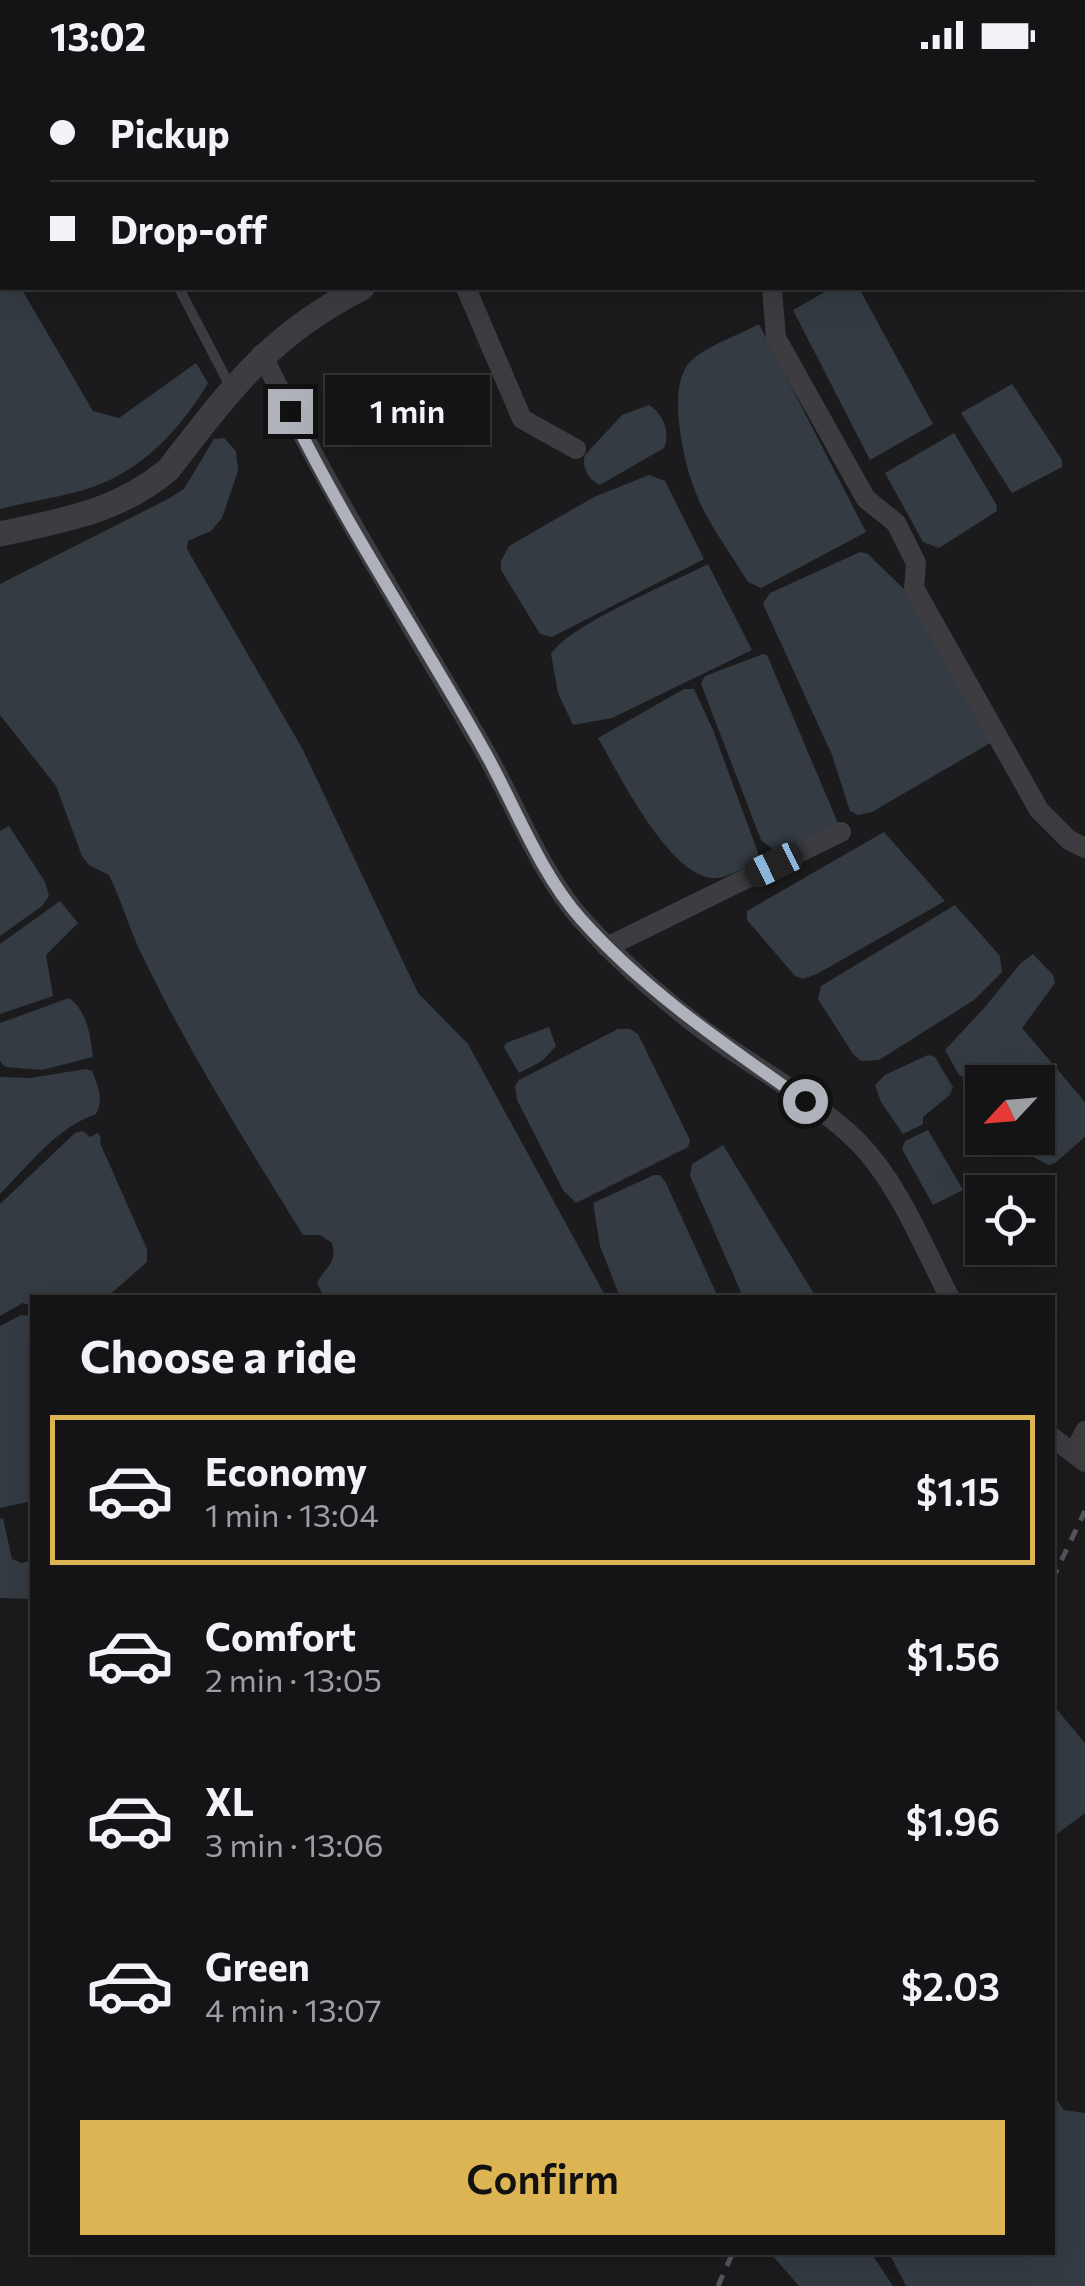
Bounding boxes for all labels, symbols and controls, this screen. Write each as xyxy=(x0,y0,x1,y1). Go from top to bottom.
text: 13:02 xyxy=(50,12,146,59)
text: Pickup xyxy=(110,109,230,156)
text: Drop-off xyxy=(110,205,267,252)
callout: 1 min xyxy=(325,376,490,446)
route end xyxy=(268,389,313,434)
text: 1 min xyxy=(370,390,445,430)
car xyxy=(740,838,808,892)
north arrow xyxy=(965,1065,1055,1155)
map controls xyxy=(965,1065,1055,1265)
route start xyxy=(783,1079,828,1124)
button: locate xyxy=(965,1175,1055,1265)
text: Choose a ride xyxy=(80,1327,357,1382)
icon: car xyxy=(85,1445,175,1535)
text: Economy xyxy=(205,1447,367,1494)
text: $1.15 xyxy=(916,1467,1000,1514)
text: 1 min · 13:04 xyxy=(205,1494,379,1534)
icon: car xyxy=(85,1610,175,1700)
text: Comfort xyxy=(205,1612,356,1659)
text: $1.56 xyxy=(906,1632,1000,1679)
text: 2 min · 13:05 xyxy=(205,1659,382,1699)
icon: car xyxy=(85,1775,175,1865)
text: XL xyxy=(205,1777,254,1824)
text: $1.96 xyxy=(906,1797,1000,1844)
text: 3 min · 13:06 xyxy=(205,1824,383,1864)
icon: car xyxy=(85,1940,175,2030)
text: Green xyxy=(205,1942,310,1989)
text: $2.03 xyxy=(901,1962,1000,2009)
text: 4 min · 13:07 xyxy=(205,1989,382,2029)
button: Confirm xyxy=(80,2120,1005,2235)

